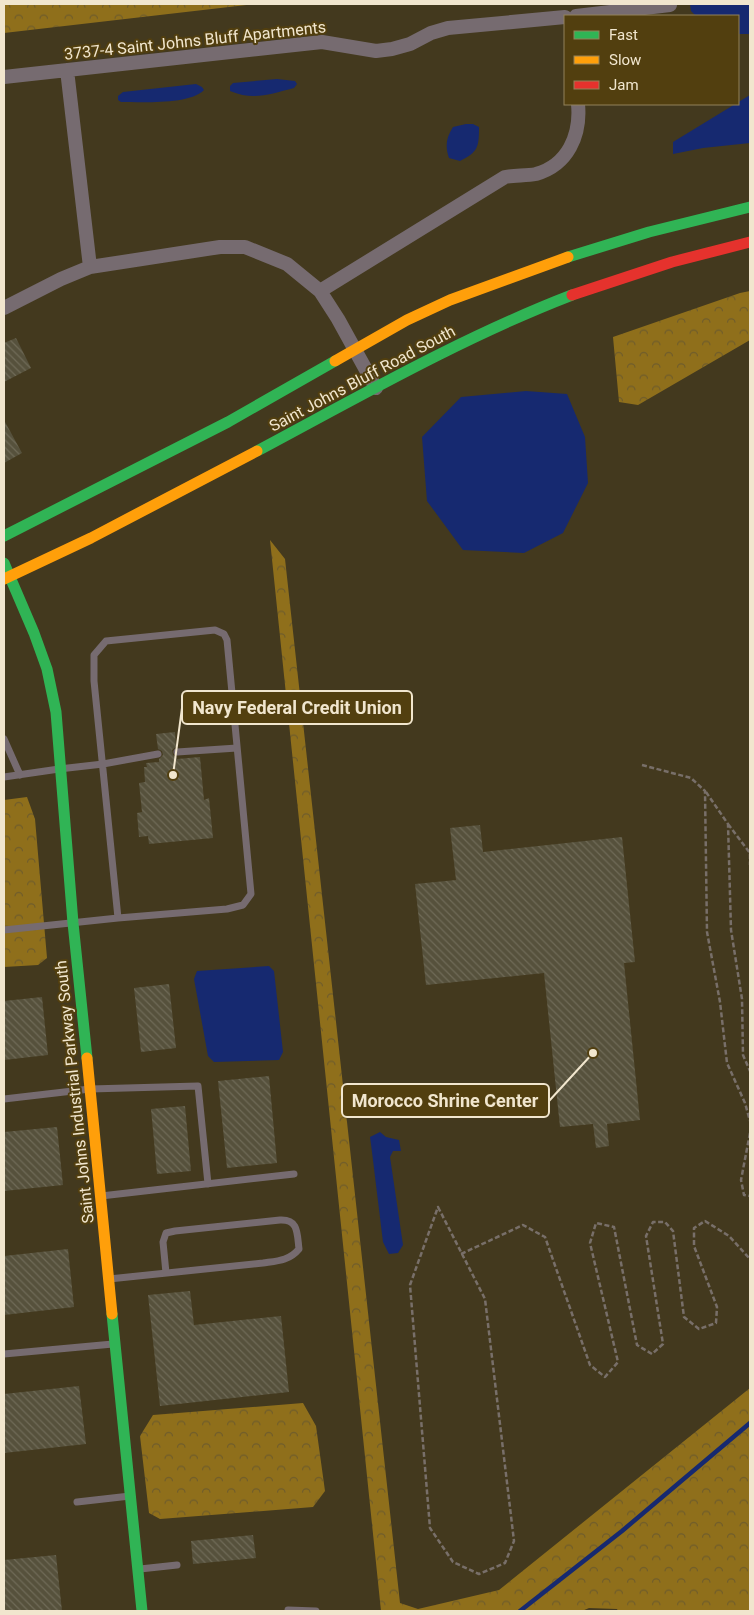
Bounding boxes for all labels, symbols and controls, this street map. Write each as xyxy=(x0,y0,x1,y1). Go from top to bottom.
legend xyxy=(564,15,739,105)
street label: 3737-4 Saint Johns Bluff Apartments xyxy=(63,17,327,64)
text: Fast xyxy=(609,26,638,44)
text: Slow xyxy=(609,51,641,69)
text: Jam xyxy=(609,76,639,94)
street label: Saint Johns Bluff Road South xyxy=(266,321,458,436)
callout: Navy Federal Credit Union xyxy=(182,691,412,724)
text: Navy Federal Credit Union xyxy=(192,697,402,718)
street label: Saint Johns Industrial Parkway South xyxy=(51,960,98,1224)
callout: Morocco Shrine Center xyxy=(342,1084,549,1117)
text: Morocco Shrine Center xyxy=(352,1090,539,1111)

